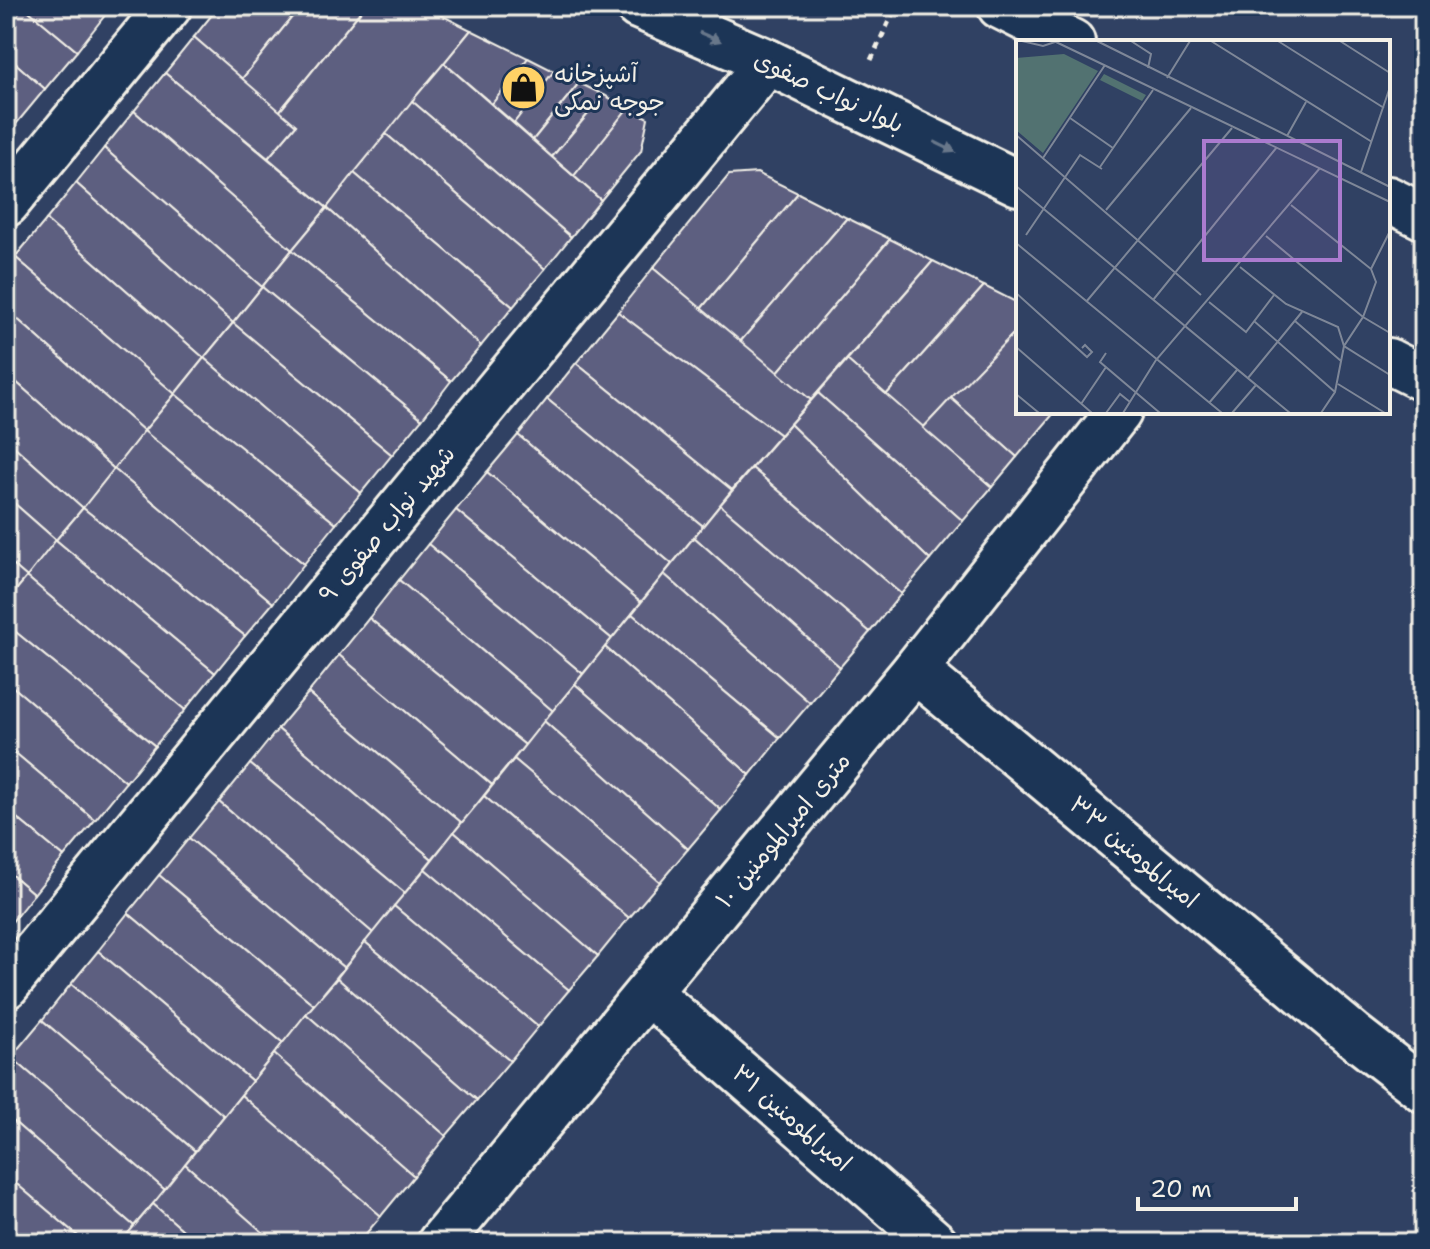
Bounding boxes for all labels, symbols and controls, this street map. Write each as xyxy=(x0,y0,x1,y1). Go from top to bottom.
one-way arrow xyxy=(698,30,722,44)
inset map xyxy=(1016,40,1390,414)
street label: بلوار نواب صفوی xyxy=(749,43,909,141)
place label: آشپزخانه جوجه نمکی xyxy=(554,58,665,118)
shop icon: آشپزخانه جوجه نمکی xyxy=(499,64,547,112)
one-way arrow xyxy=(934,141,957,154)
street label: شهید نواب صفوی ۹ xyxy=(312,439,462,609)
street label: ۱۰ متری امیرالمومنین xyxy=(708,745,858,915)
street label: امیرالمومنین ۳۳ xyxy=(1063,789,1205,915)
street label: امیرالمومنین ۳۱ xyxy=(726,1057,858,1179)
scale bar xyxy=(1138,1161,1296,1211)
text: 20 m xyxy=(1150,1173,1212,1205)

